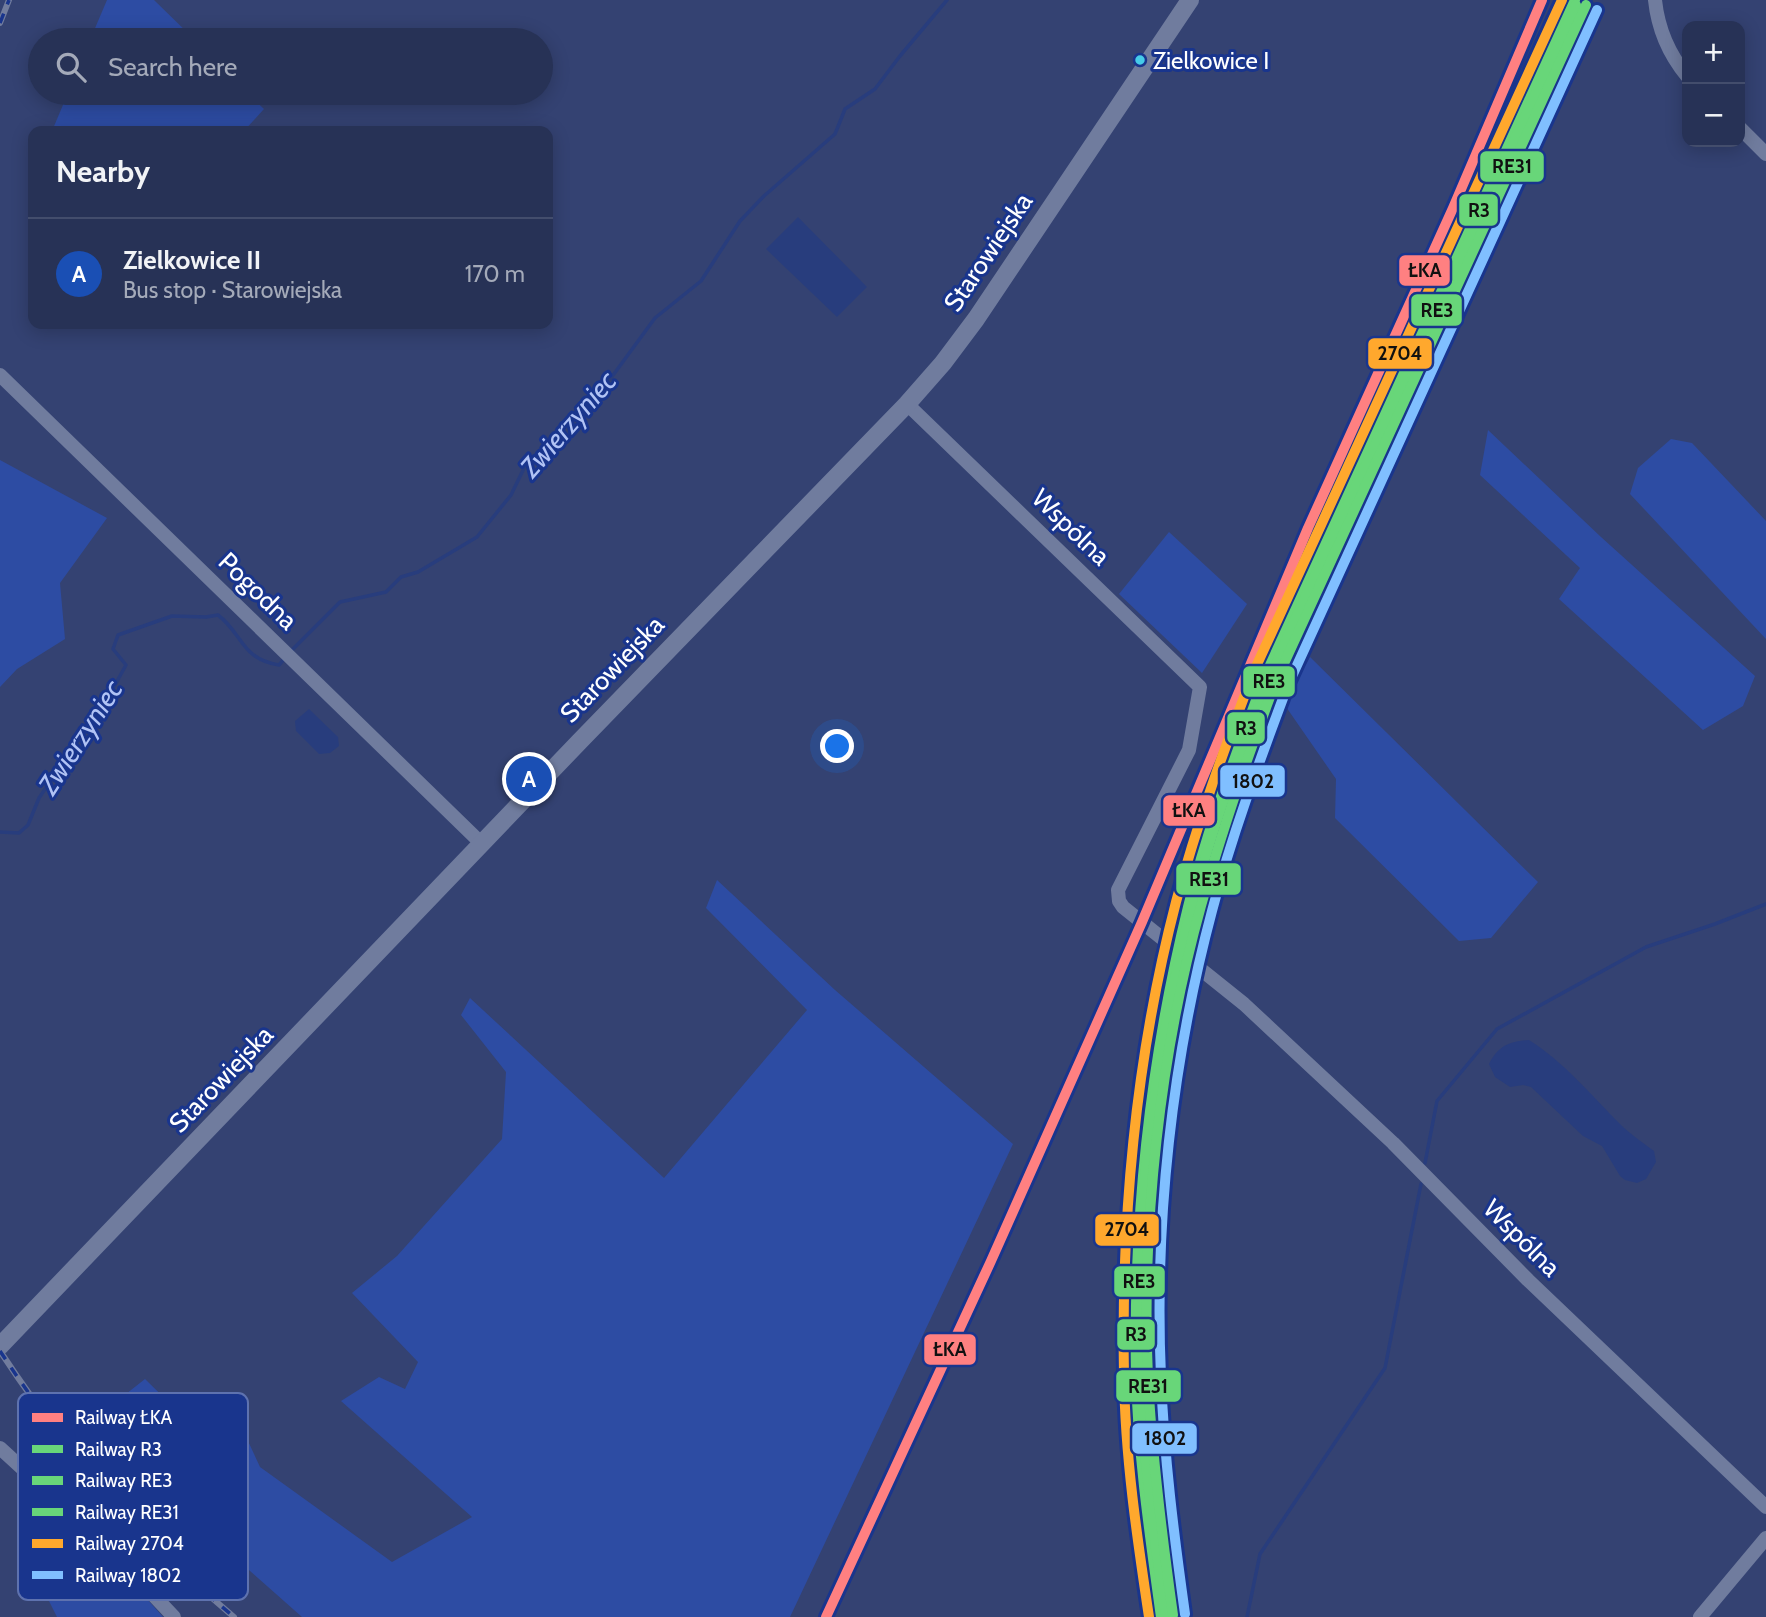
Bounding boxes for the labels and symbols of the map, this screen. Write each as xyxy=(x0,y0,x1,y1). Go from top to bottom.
place label: Zielkowice I xyxy=(1153,46,1269,75)
marker: Zielkowice I xyxy=(1133,53,1147,67)
line badge: RE31 xyxy=(1479,150,1545,183)
text: RE31 xyxy=(1492,155,1532,178)
street label: Starowiejska xyxy=(937,186,1040,317)
line badge: R3 xyxy=(1458,193,1499,227)
text: R3 xyxy=(1468,199,1490,222)
line badge: ŁKA xyxy=(1398,254,1451,287)
text: ŁKA xyxy=(1408,259,1442,282)
line badge: RE3 xyxy=(1410,293,1463,327)
text: RE3 xyxy=(1421,299,1453,322)
line badge: 2704 xyxy=(1367,337,1433,370)
text: 2704 xyxy=(1378,342,1422,365)
water label: Zwierzyniec xyxy=(511,364,623,485)
street label: Wspólna xyxy=(1025,482,1117,572)
street label: Pogodna xyxy=(212,546,305,637)
street label: Starowiejska xyxy=(553,609,671,729)
line badge: RE3 xyxy=(1242,665,1296,698)
text: RE3 xyxy=(1253,670,1285,693)
water label: Zwierzyniec xyxy=(29,673,130,802)
line badge: R3 xyxy=(1226,711,1266,745)
text: R3 xyxy=(1235,717,1257,740)
your location xyxy=(820,729,854,763)
pin: A xyxy=(506,753,552,805)
line badge: 1802 xyxy=(1219,764,1286,798)
text: 1802 xyxy=(1232,770,1274,793)
line badge: ŁKA xyxy=(1162,794,1216,827)
text: ŁKA xyxy=(1172,799,1206,822)
line badge: RE31 xyxy=(1175,862,1242,896)
text: RE31 xyxy=(1189,868,1229,891)
street label: Starowiejska xyxy=(162,1019,280,1139)
street label: Wspólna xyxy=(1477,1193,1568,1284)
line badge: 2704 xyxy=(1094,1213,1160,1247)
text: 2704 xyxy=(1105,1218,1149,1241)
line badge: RE3 xyxy=(1113,1265,1166,1298)
text: RE3 xyxy=(1123,1270,1155,1293)
line badge: R3 xyxy=(1116,1318,1156,1351)
text: R3 xyxy=(1125,1323,1147,1346)
line badge: ŁKA xyxy=(923,1333,977,1366)
text: ŁKA xyxy=(933,1338,967,1361)
line badge: RE31 xyxy=(1115,1369,1182,1403)
text: RE31 xyxy=(1128,1375,1168,1398)
legend xyxy=(18,1393,248,1600)
text: Railway ŁKA xyxy=(75,1406,172,1429)
line badge: 1802 xyxy=(1131,1422,1198,1455)
text: 1802 xyxy=(1144,1427,1186,1450)
text: Railway R3 xyxy=(75,1438,162,1461)
text: Railway RE3 xyxy=(75,1469,172,1492)
text: Railway RE31 xyxy=(75,1501,179,1524)
text: Railway 2704 xyxy=(75,1532,184,1555)
text: Railway 1802 xyxy=(75,1564,181,1587)

